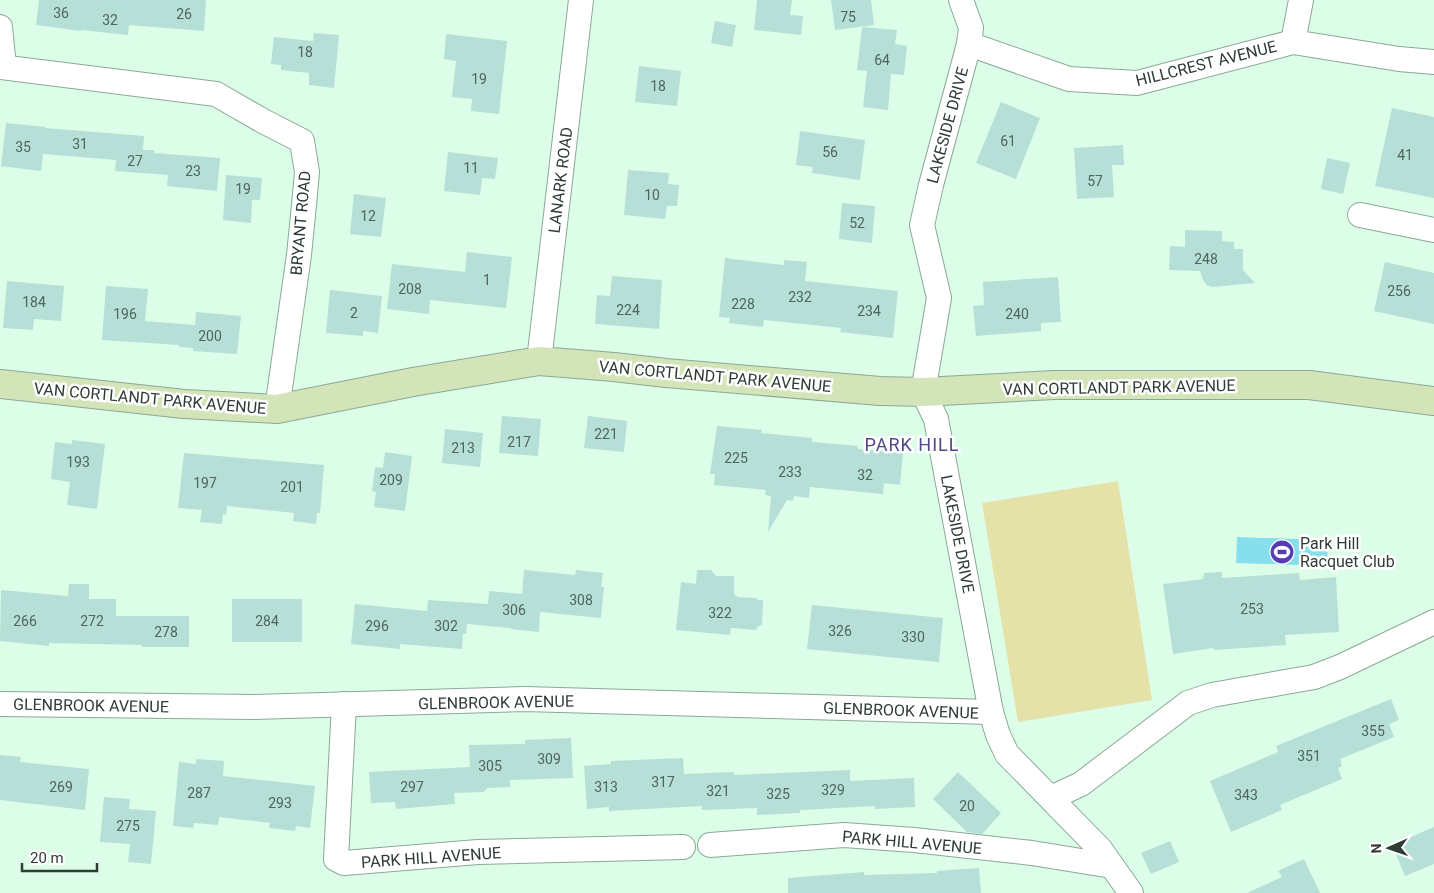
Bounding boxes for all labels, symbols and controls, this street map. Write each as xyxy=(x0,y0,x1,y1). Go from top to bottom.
house number: 36 xyxy=(53,5,69,21)
house number: 26 xyxy=(176,6,192,22)
house number: 75 xyxy=(840,9,856,25)
house number: 32 xyxy=(102,12,118,28)
street label: HILLCREST AVENUE xyxy=(1134,37,1279,90)
house number: 18 xyxy=(297,44,313,60)
house number: 64 xyxy=(874,52,890,68)
street label: LAKESIDE DRIVE xyxy=(923,65,972,185)
house number: 19 xyxy=(471,71,487,87)
house number: 18 xyxy=(650,78,666,94)
street label: LANARK ROAD xyxy=(545,126,576,234)
house number: 61 xyxy=(1000,133,1016,149)
house number: 31 xyxy=(72,136,88,152)
house number: 35 xyxy=(15,139,31,155)
house number: 56 xyxy=(822,144,838,160)
house number: 41 xyxy=(1397,147,1413,163)
house number: 27 xyxy=(127,153,143,169)
house number: 11 xyxy=(463,160,479,176)
house number: 23 xyxy=(185,163,201,179)
street label: BRYANT ROAD xyxy=(286,170,315,276)
house number: 57 xyxy=(1087,173,1103,189)
house number: 19 xyxy=(235,181,251,197)
house number: 10 xyxy=(644,187,660,203)
house number: 12 xyxy=(360,208,376,224)
house number: 52 xyxy=(849,215,865,231)
house number: 248 xyxy=(1194,251,1218,267)
house number: 1 xyxy=(483,272,491,288)
house number: 208 xyxy=(398,281,422,297)
house number: 256 xyxy=(1387,283,1411,299)
house number: 232 xyxy=(788,289,812,305)
house number: 184 xyxy=(22,294,46,310)
house number: 228 xyxy=(731,296,755,312)
house number: 224 xyxy=(616,302,640,318)
house number: 234 xyxy=(857,303,881,319)
house number: 2 xyxy=(350,305,358,321)
house number: 196 xyxy=(113,306,137,322)
house number: 240 xyxy=(1005,306,1029,322)
house number: 200 xyxy=(198,328,222,344)
street label: VAN CORTLANDT PARK AVENUE xyxy=(598,357,832,396)
street label: VAN CORTLANDT PARK AVENUE xyxy=(1002,376,1236,399)
street label: VAN CORTLANDT PARK AVENUE xyxy=(33,379,267,418)
house number: 221 xyxy=(594,426,618,442)
house number: 217 xyxy=(507,434,531,450)
district label: PARK HILL xyxy=(865,434,959,455)
house number: 213 xyxy=(451,440,475,456)
house number: 225 xyxy=(724,450,748,466)
house number: 193 xyxy=(66,454,90,470)
house number: 233 xyxy=(778,464,802,480)
house number: 32 xyxy=(857,467,873,483)
house number: 209 xyxy=(379,472,403,488)
street label: LAKESIDE DRIVE xyxy=(937,474,978,595)
house number: 197 xyxy=(193,475,217,491)
house number: 201 xyxy=(280,479,304,495)
place label: Park Hill Racquet Club xyxy=(1300,534,1395,571)
sports icon: Park Hill Racquet Club xyxy=(1269,539,1295,565)
house number: 308 xyxy=(569,592,593,608)
house number: 253 xyxy=(1240,601,1264,617)
house number: 306 xyxy=(502,602,526,618)
house number: 322 xyxy=(708,605,732,621)
house number: 266 xyxy=(13,613,37,629)
house number: 272 xyxy=(80,613,104,629)
house number: 284 xyxy=(255,613,279,629)
house number: 296 xyxy=(365,618,389,634)
house number: 302 xyxy=(434,618,458,634)
house number: 326 xyxy=(828,623,852,639)
house number: 278 xyxy=(154,624,178,640)
house number: 330 xyxy=(901,629,925,645)
street label: GLENBROOK AVENUE xyxy=(418,692,574,713)
street label: GLENBROOK AVENUE xyxy=(13,695,169,716)
street label: GLENBROOK AVENUE xyxy=(823,698,979,723)
house number: 355 xyxy=(1361,723,1385,739)
house number: 351 xyxy=(1297,748,1321,764)
house number: 309 xyxy=(537,751,561,767)
house number: 305 xyxy=(478,758,502,774)
house number: 317 xyxy=(651,774,675,790)
house number: 269 xyxy=(49,779,73,795)
house number: 297 xyxy=(400,779,424,795)
house number: 313 xyxy=(594,779,618,795)
house number: 329 xyxy=(821,782,845,798)
house number: 321 xyxy=(706,783,730,799)
house number: 287 xyxy=(187,785,211,801)
house number: 325 xyxy=(766,786,790,802)
house number: 343 xyxy=(1234,787,1258,803)
house number: 293 xyxy=(268,795,292,811)
house number: 20 xyxy=(959,798,975,814)
house number: 275 xyxy=(116,818,140,834)
north arrow xyxy=(1364,823,1414,873)
street label: PARK HILL AVENUE xyxy=(841,827,983,858)
scale bar xyxy=(22,840,98,872)
street label: PARK HILL AVENUE xyxy=(360,843,502,872)
text: N xyxy=(1368,843,1384,854)
text: 20 m xyxy=(30,849,64,867)

